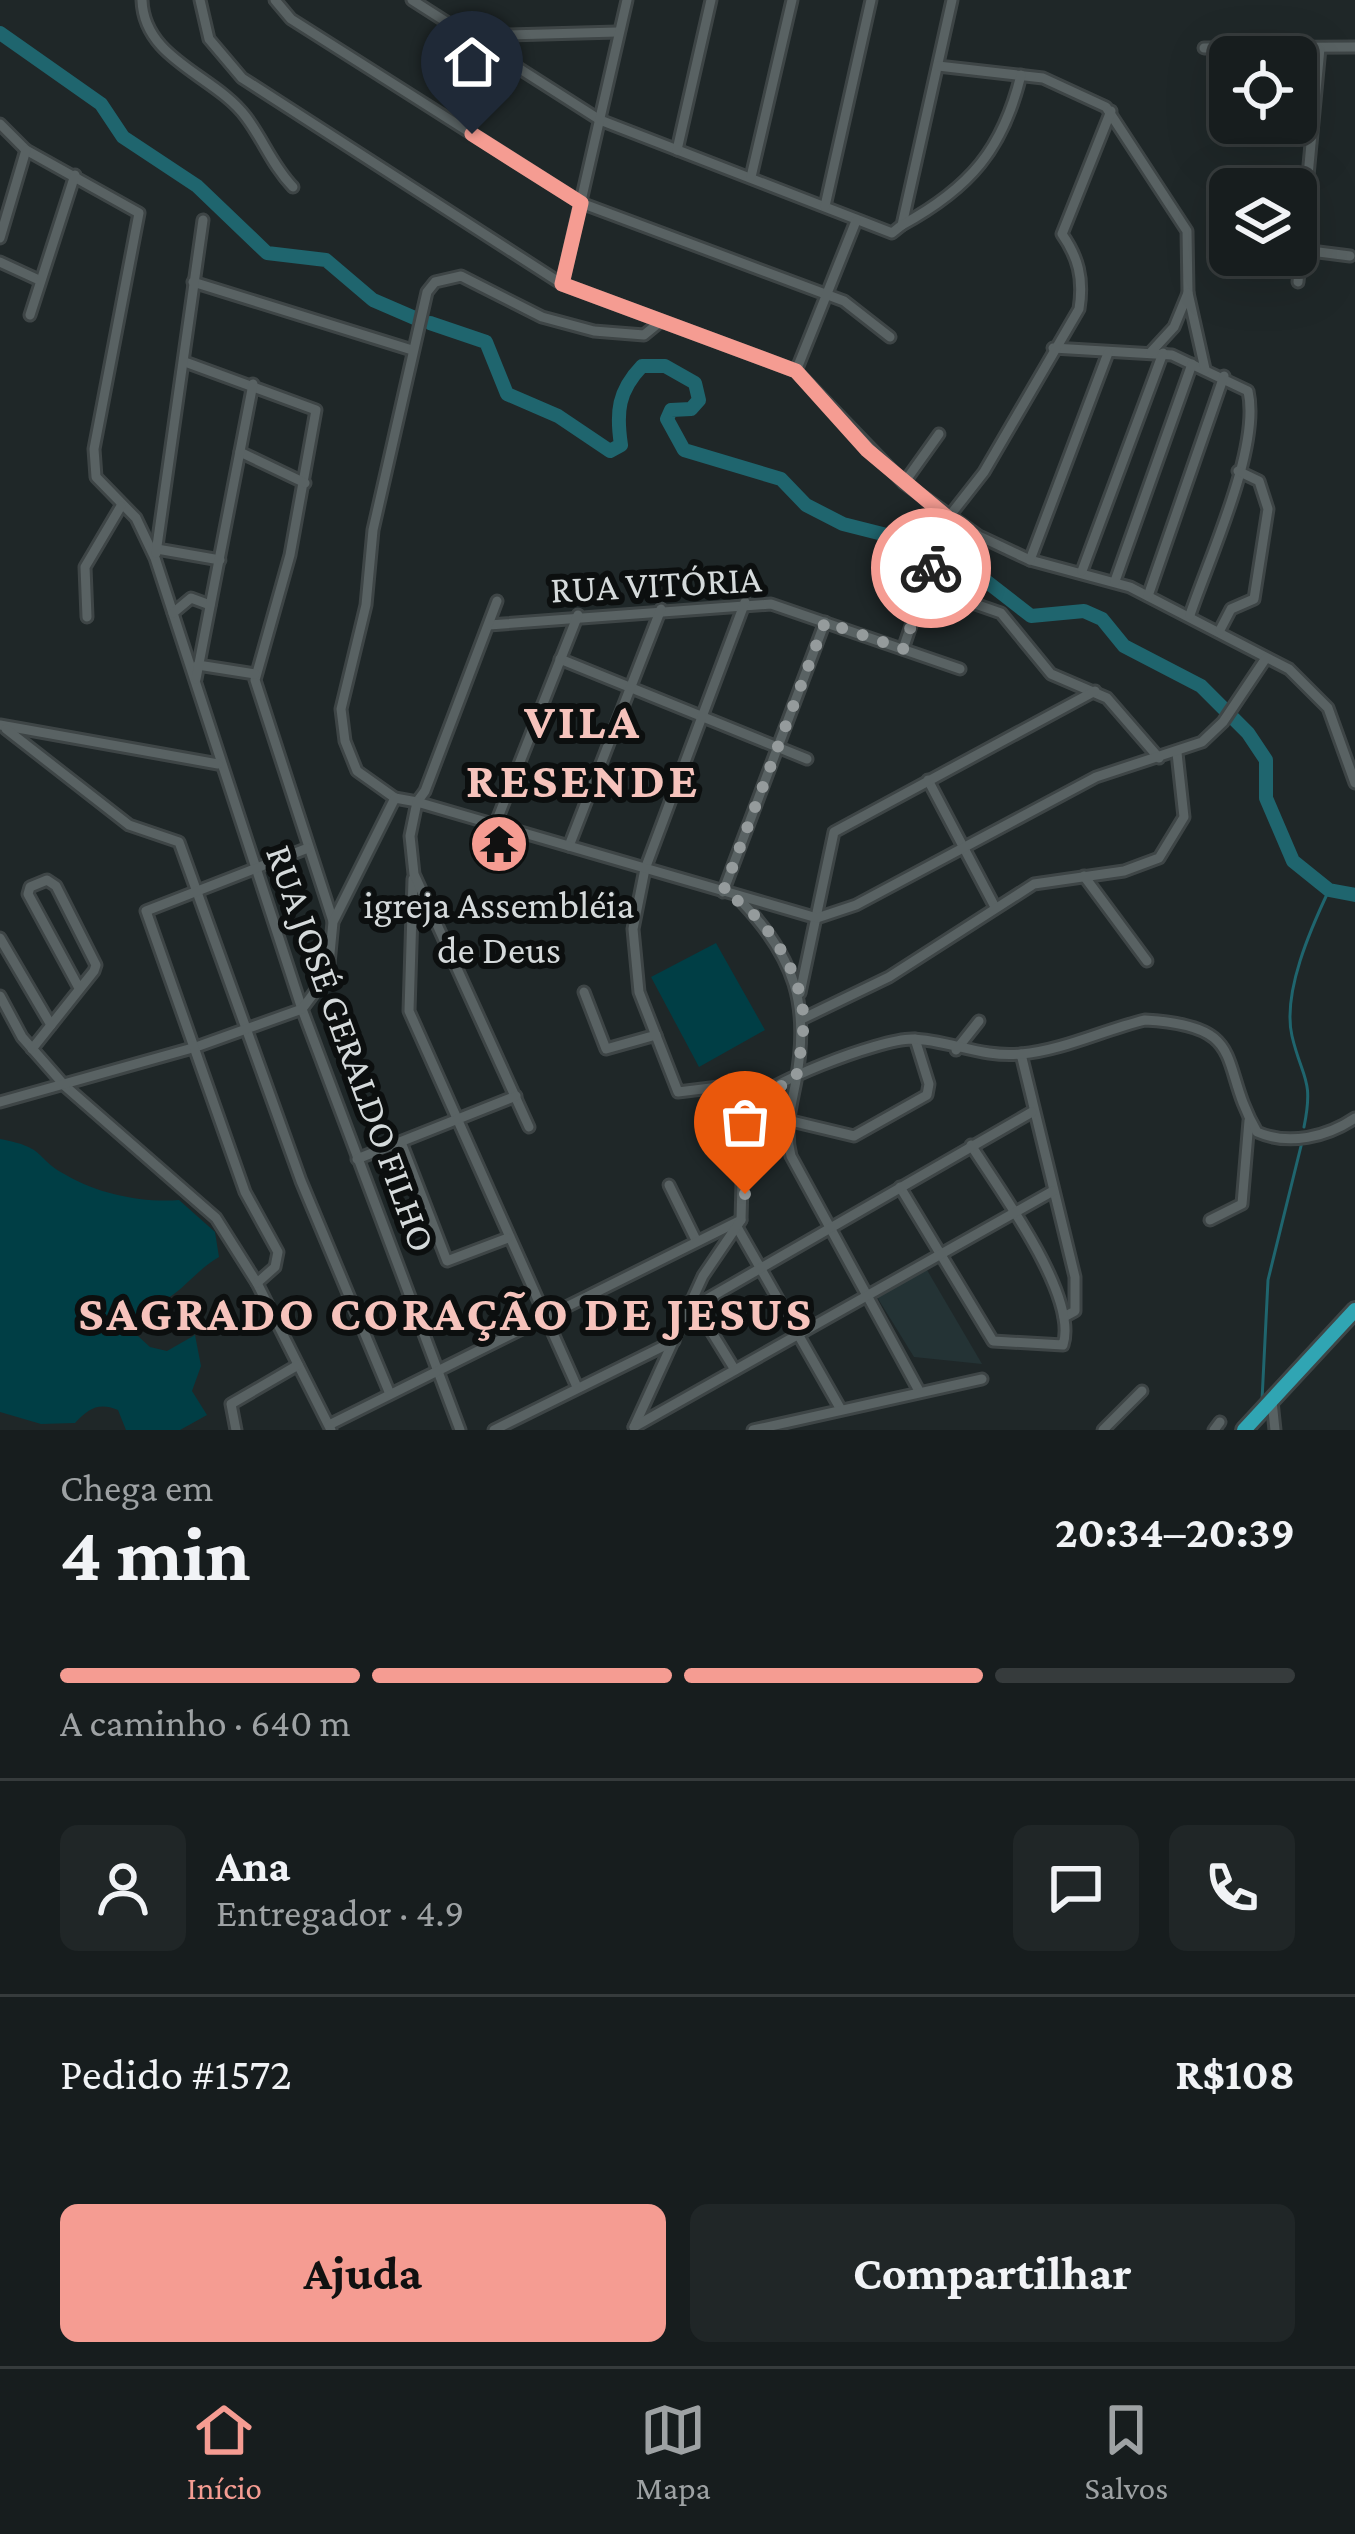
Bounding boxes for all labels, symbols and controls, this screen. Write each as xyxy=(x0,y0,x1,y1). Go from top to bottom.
pin xyxy=(421,11,523,134)
icon: home xyxy=(439,29,505,95)
map controls xyxy=(1209,36,1317,276)
button: locate xyxy=(1209,36,1317,144)
button: layers xyxy=(1209,168,1317,276)
courier xyxy=(871,508,991,628)
icon: bike xyxy=(898,535,964,601)
street label: RUA VITÓRIA xyxy=(549,556,764,611)
district label: VILA RESENDE xyxy=(466,692,700,808)
temple icon: igreja Assembléia de Deus xyxy=(468,813,530,875)
street label: RUA JOSÉ GERALDO FILHO xyxy=(258,839,445,1257)
place label: igreja Assembléia de Deus xyxy=(363,883,635,971)
pin xyxy=(694,1071,796,1194)
icon: bag xyxy=(712,1089,778,1155)
district label: SAGRADO CORAÇÃO DE JESUS xyxy=(78,1284,814,1341)
text: Chega em xyxy=(60,1466,214,1509)
text: 20:34–20:39 xyxy=(1055,1507,1295,1557)
text: 4 min xyxy=(60,1510,251,1597)
text: A caminho · 640 m xyxy=(60,1701,351,1744)
button: person xyxy=(60,1825,186,1951)
button: chat xyxy=(1013,1825,1139,1951)
button: phone xyxy=(1169,1825,1295,1951)
text: Ana xyxy=(216,1841,291,1891)
text: Entregador · 4.9 xyxy=(216,1891,464,1934)
text: Pedido #1572 xyxy=(60,2049,292,2099)
text: R$108 xyxy=(1175,2049,1295,2099)
button: Ajuda xyxy=(60,2204,666,2342)
button: Compartilhar xyxy=(690,2204,1295,2342)
tab: Início xyxy=(187,2397,262,2506)
tab: Mapa xyxy=(636,2397,711,2506)
tab: Salvos xyxy=(1084,2397,1168,2506)

